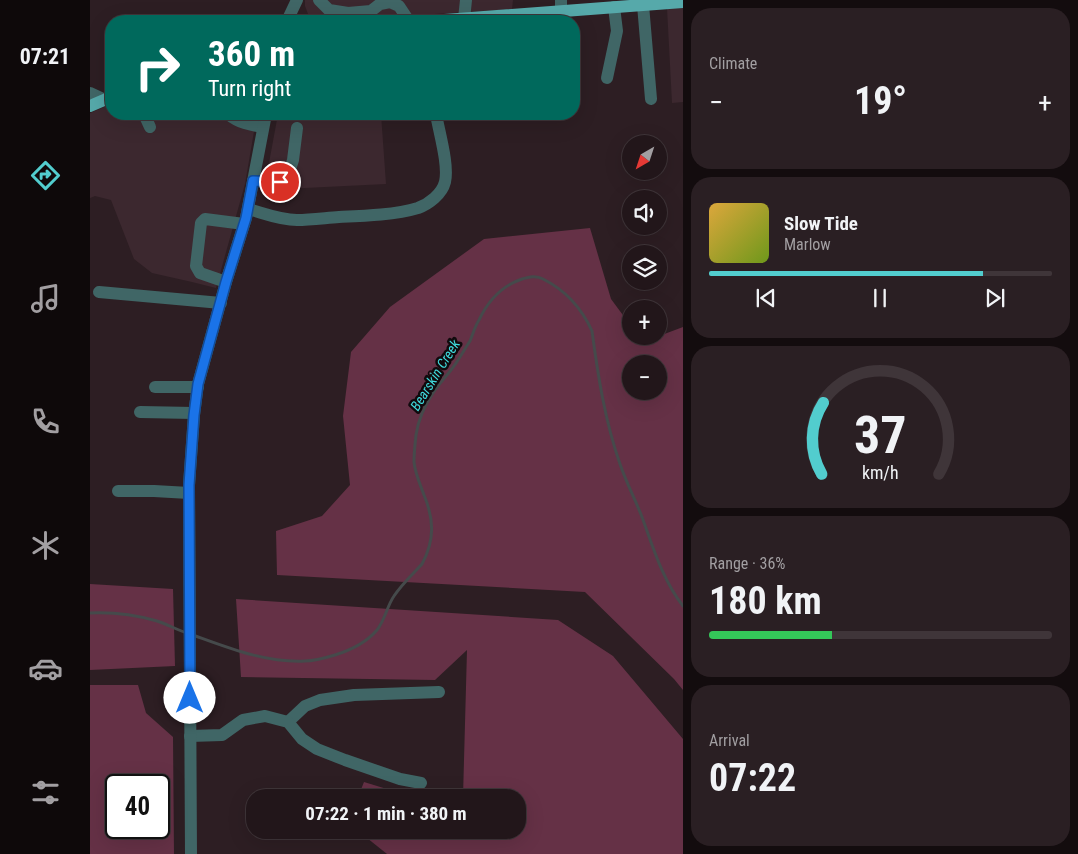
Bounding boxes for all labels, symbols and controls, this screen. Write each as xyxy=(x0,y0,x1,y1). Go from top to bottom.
text: 360 m xyxy=(208,34,295,75)
icon: right xyxy=(125,35,190,100)
text: 07:21 xyxy=(20,44,70,69)
text: Climate xyxy=(709,54,757,73)
text: Turn right xyxy=(208,76,291,101)
text: 19° xyxy=(854,79,907,123)
text: − xyxy=(709,86,723,119)
text: + xyxy=(1038,86,1052,119)
north arrow xyxy=(622,135,668,180)
map controls xyxy=(622,135,667,400)
icon: directions xyxy=(28,158,63,193)
pin xyxy=(259,161,301,203)
icon: arrive xyxy=(266,168,294,196)
button: sound xyxy=(622,190,667,235)
text: Slow Tide xyxy=(784,212,858,235)
text: Marlow xyxy=(784,235,831,254)
button: layers xyxy=(622,245,667,290)
icon: music xyxy=(28,281,63,316)
icon: previous xyxy=(752,284,780,312)
icon: pause xyxy=(866,284,894,312)
icon: next xyxy=(981,284,1009,312)
button: + xyxy=(622,300,667,345)
water label: Bearskin Creek xyxy=(407,336,463,413)
button: − xyxy=(622,355,667,400)
icon: phone xyxy=(28,404,63,439)
text: 37 xyxy=(854,405,907,466)
text: km/h xyxy=(862,462,899,483)
icon: climate xyxy=(28,528,63,563)
text: Range · 36% xyxy=(709,554,785,573)
text: 180 km xyxy=(709,579,822,623)
icon: car xyxy=(28,651,63,686)
position arrow xyxy=(163,671,215,723)
text: Arrival xyxy=(709,731,750,750)
text: 07:22 xyxy=(709,756,796,800)
speed limit sign: 40 xyxy=(105,774,170,839)
icon: filters xyxy=(28,775,63,810)
text: 07:22 · 1 min · 380 m xyxy=(305,802,467,825)

